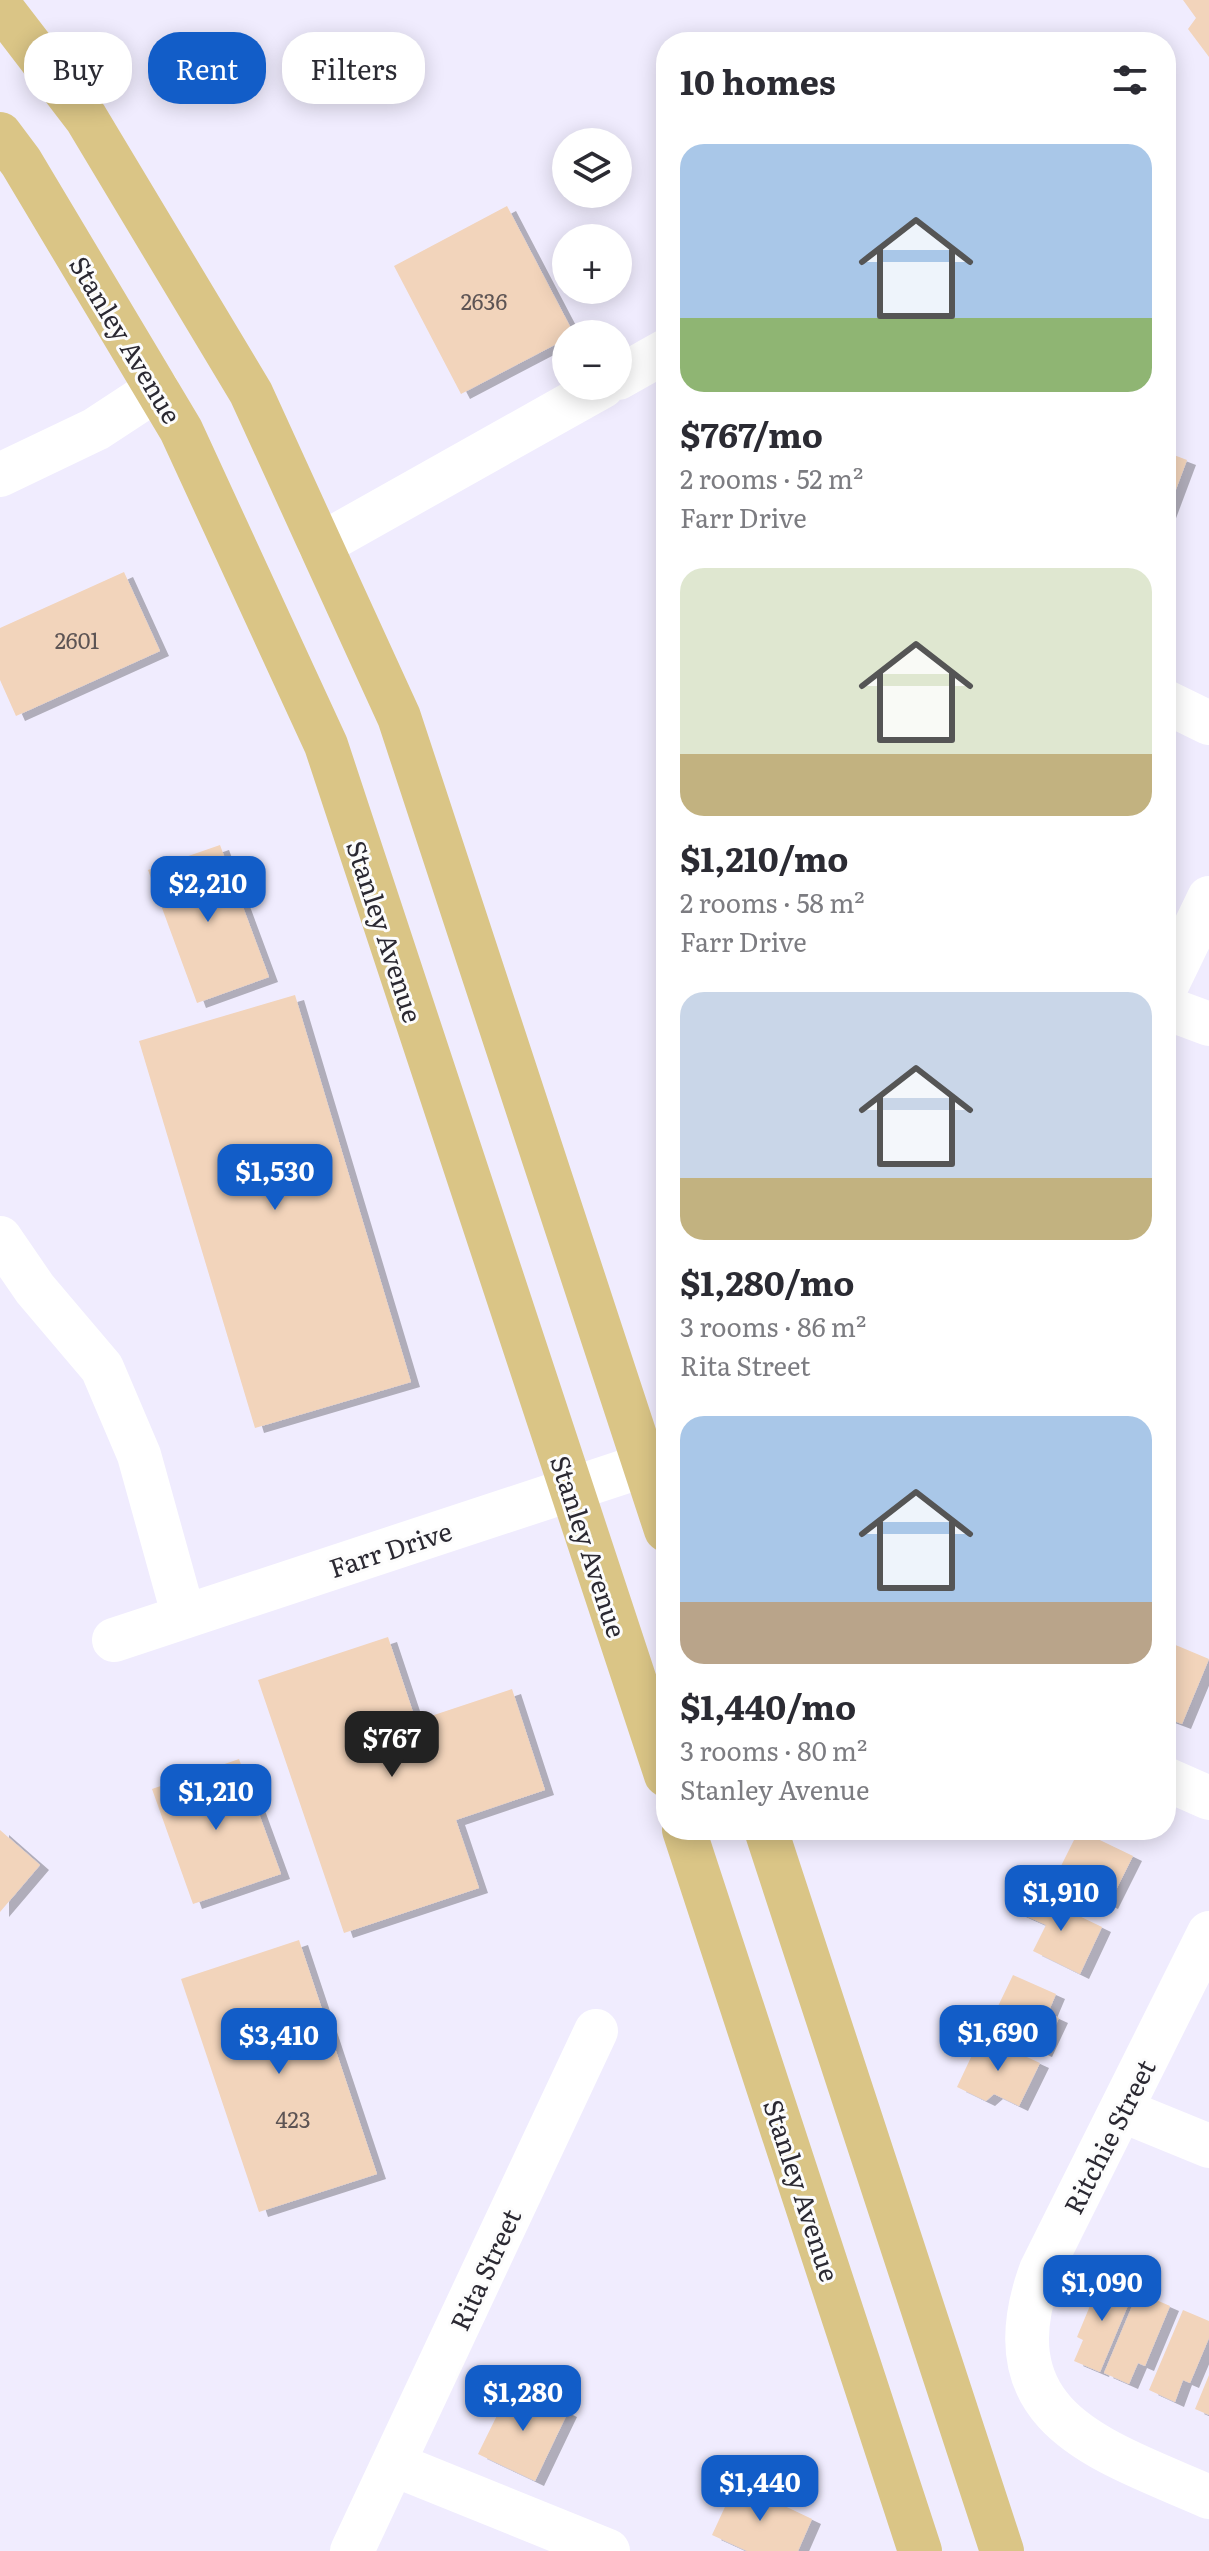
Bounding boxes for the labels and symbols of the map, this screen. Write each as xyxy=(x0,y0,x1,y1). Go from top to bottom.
street label: Stanley Avenue xyxy=(61,248,193,430)
house number: 2636 xyxy=(461,284,508,317)
house number: 2601 xyxy=(55,623,99,656)
street label: Stanley Avenue xyxy=(338,835,434,1027)
pin: $2,210 xyxy=(143,856,273,924)
pin: $1,530 xyxy=(210,1144,340,1212)
street label: Stanley Avenue xyxy=(542,1450,638,1642)
street label: Farr Drive xyxy=(324,1510,456,1586)
pin: $767 xyxy=(345,1711,439,1779)
pin: $1,210 xyxy=(151,1764,281,1832)
pin: $1,910 xyxy=(996,1865,1126,1933)
pin: $1,690 xyxy=(933,2005,1063,2073)
pin: $3,410 xyxy=(214,2008,344,2076)
street label: Ritchie Street xyxy=(1052,2051,1164,2220)
street label: Stanley Avenue xyxy=(755,2094,851,2286)
house number: 423 xyxy=(275,2102,311,2135)
street label: Rita Street xyxy=(439,2201,529,2336)
pin: $1,090 xyxy=(1037,2255,1167,2323)
pin: $1,280 xyxy=(458,2365,588,2433)
pin: $1,440 xyxy=(695,2455,825,2523)

